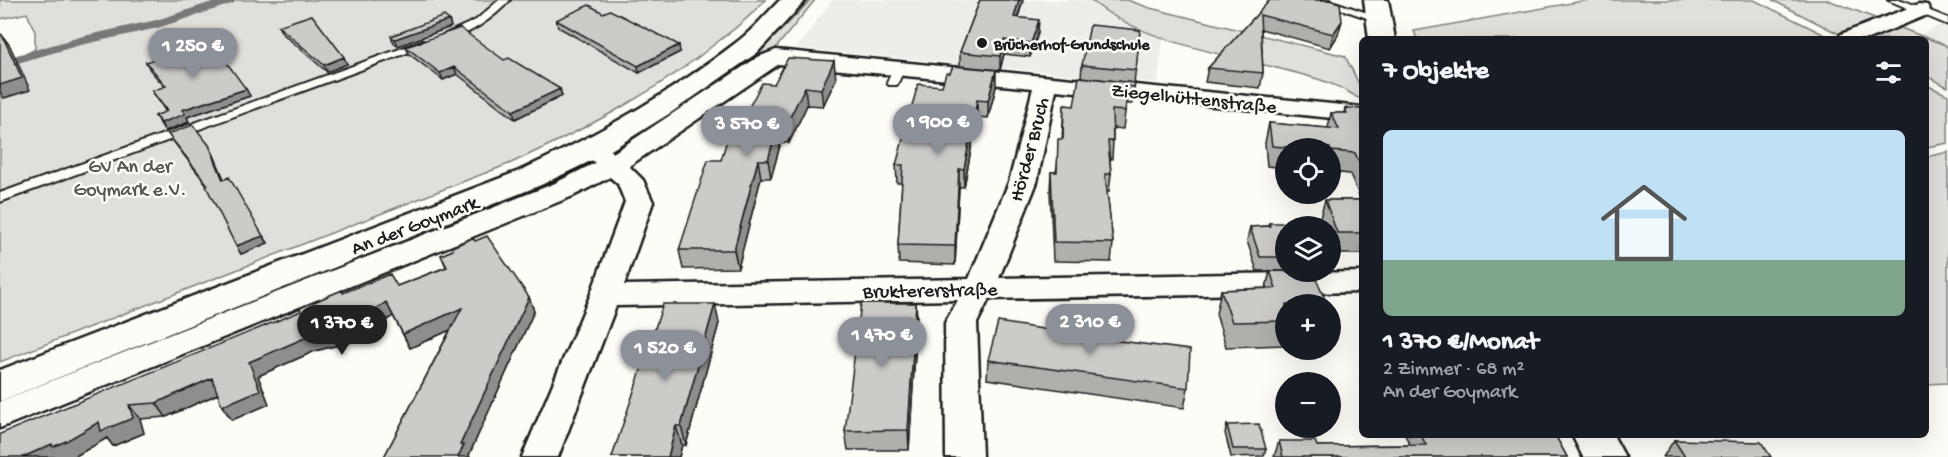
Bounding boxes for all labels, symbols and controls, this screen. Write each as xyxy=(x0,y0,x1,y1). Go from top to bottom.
pin: 1 250 € xyxy=(138,28,248,79)
text: 1 250 € xyxy=(162,36,224,59)
marker: Brücherhof-Grundschule xyxy=(975,36,989,50)
place label: Brücherhof-Grundschule xyxy=(993,36,1150,56)
icon: filters xyxy=(1872,56,1905,89)
text: 7 Objekte xyxy=(1383,57,1489,88)
street label: Ziegelhüttenstraße xyxy=(1110,80,1278,121)
street label: Hörder Bruch xyxy=(1006,95,1056,205)
pin: 1 900 € xyxy=(883,104,993,155)
pin: 3 570 € xyxy=(692,106,802,157)
text: 1 900 € xyxy=(907,112,969,135)
text: 3 570 € xyxy=(715,114,779,137)
map controls xyxy=(1275,138,1341,438)
button: locate xyxy=(1275,138,1341,204)
park label: GV An der Goymark e.V. xyxy=(74,157,186,203)
icon: home xyxy=(1590,169,1698,277)
street label: An der Goymark xyxy=(349,192,484,262)
button: layers xyxy=(1275,216,1341,282)
street label: Bruktererstraße xyxy=(861,280,998,305)
button: + xyxy=(1275,294,1341,360)
pin: 2 310 € xyxy=(1035,304,1145,355)
pin: 1 370 € xyxy=(287,305,397,356)
text: 2 310 € xyxy=(1060,312,1121,335)
text: 1 370 € xyxy=(311,313,373,336)
pin: 1 470 € xyxy=(827,317,937,368)
text: 1 470 € xyxy=(852,325,912,348)
text: 1 370 €/Monat xyxy=(1383,328,1538,359)
pin: 1 520 € xyxy=(610,330,720,381)
text: 1 520 € xyxy=(634,338,696,361)
text: 2 Zimmer · 68 m² xyxy=(1383,359,1524,382)
button: − xyxy=(1275,372,1341,438)
text: An der Goymark xyxy=(1383,382,1517,405)

